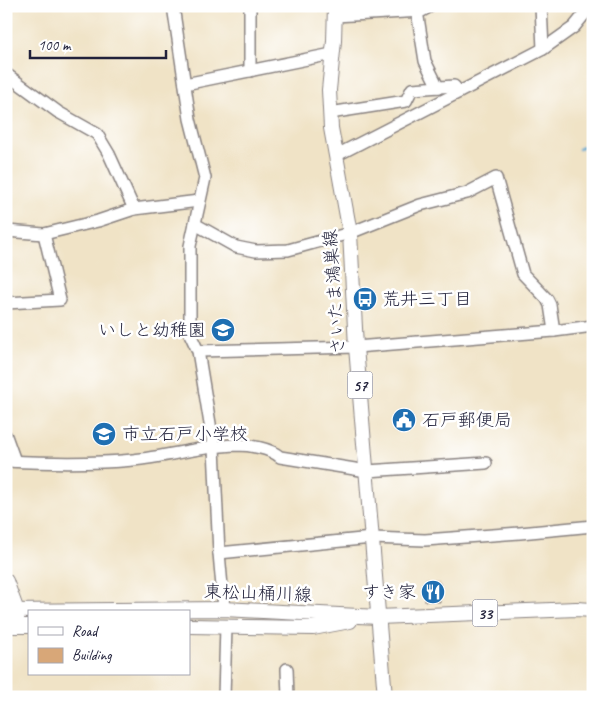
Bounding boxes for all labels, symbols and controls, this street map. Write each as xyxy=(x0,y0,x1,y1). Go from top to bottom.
scale bar xyxy=(30,28,166,60)
text: 100 m xyxy=(38,36,72,55)
street label: さいたま鴻巣線 xyxy=(319,229,349,355)
bus stop icon: 荒井三丁目 xyxy=(352,286,378,312)
place label: 荒井三丁目 xyxy=(382,288,472,310)
school or university icon: いしと幼稚園 xyxy=(210,317,236,343)
place label: いしと幼稚園 xyxy=(98,319,206,341)
road number: 57 xyxy=(348,372,372,398)
public building icon: 石戸郵便局 xyxy=(391,407,417,433)
place label: 石戸郵便局 xyxy=(422,409,512,431)
school or university icon: 市立石戸小学校 xyxy=(91,421,117,447)
place label: 市立石戸小学校 xyxy=(122,423,248,445)
restaurant icon: すき家 xyxy=(420,579,446,605)
street label: 東松山桶川線 xyxy=(204,580,312,606)
place label: すき家 xyxy=(362,581,416,603)
road number: 33 xyxy=(472,600,498,626)
legend xyxy=(28,610,190,676)
text: Road xyxy=(72,622,99,641)
text: Building xyxy=(72,646,112,665)

